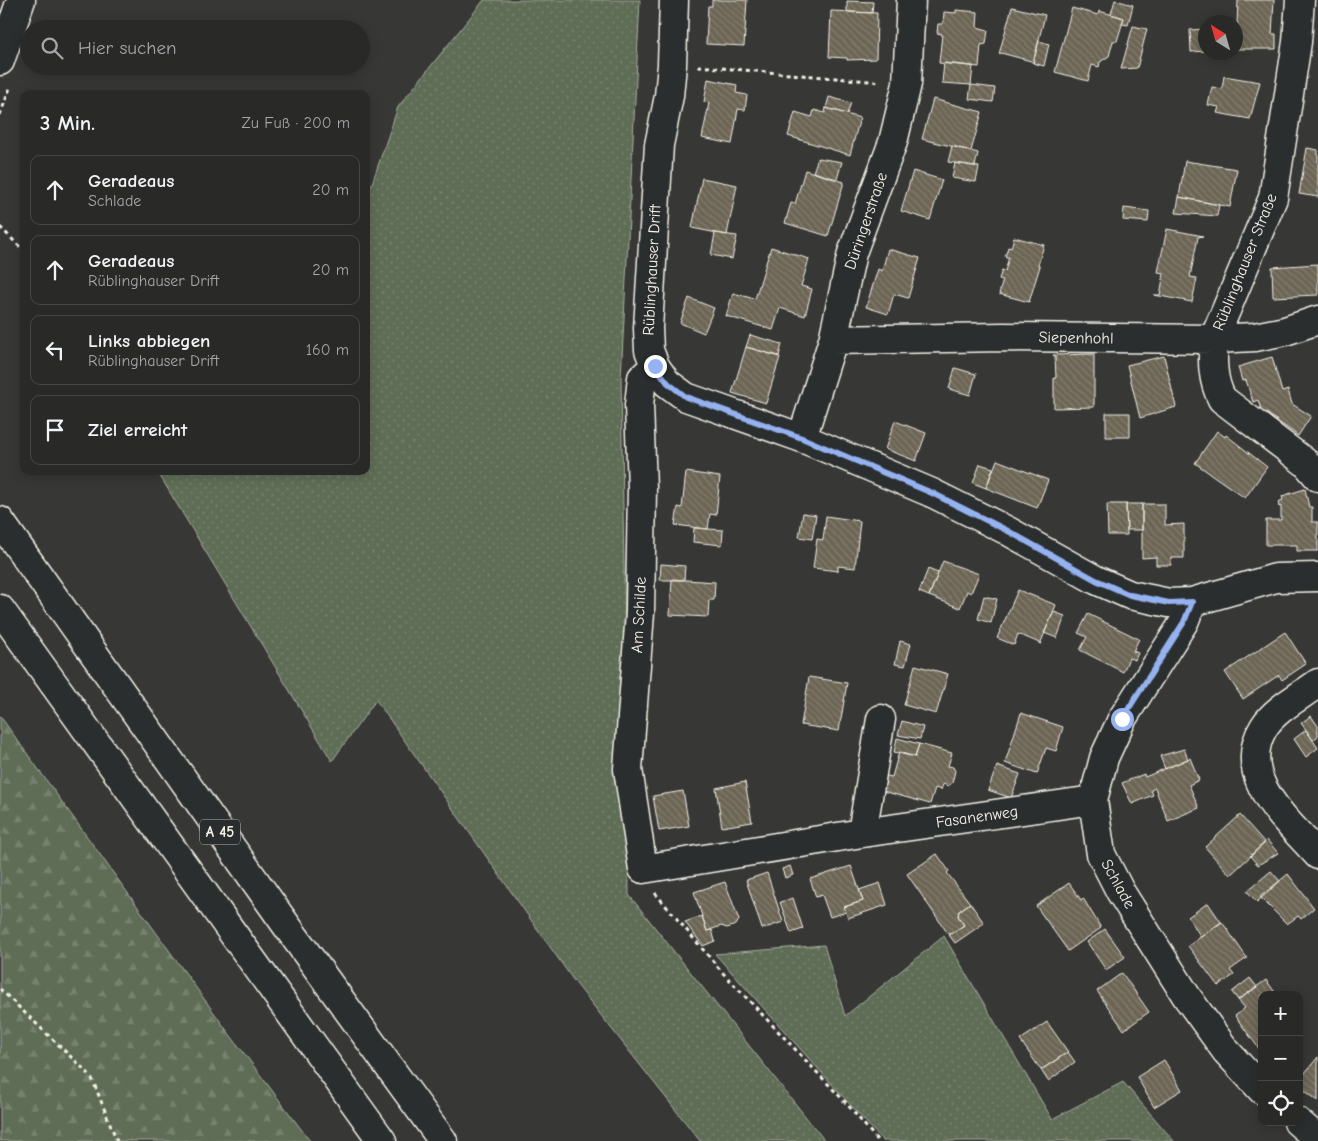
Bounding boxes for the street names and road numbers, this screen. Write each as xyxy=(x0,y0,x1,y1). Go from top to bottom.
street label: Düringerstraße xyxy=(841,170,891,272)
street label: Rüblinghauser Straße xyxy=(1209,191,1281,333)
street label: Rüblinghauser Drift xyxy=(640,204,664,336)
street label: Siepenhohl xyxy=(1038,328,1114,348)
street label: Am Schilde xyxy=(628,576,650,654)
street label: Fasanenweg xyxy=(935,802,1019,832)
road number: A 45 xyxy=(200,820,240,844)
street label: Schlade xyxy=(1097,856,1139,912)

